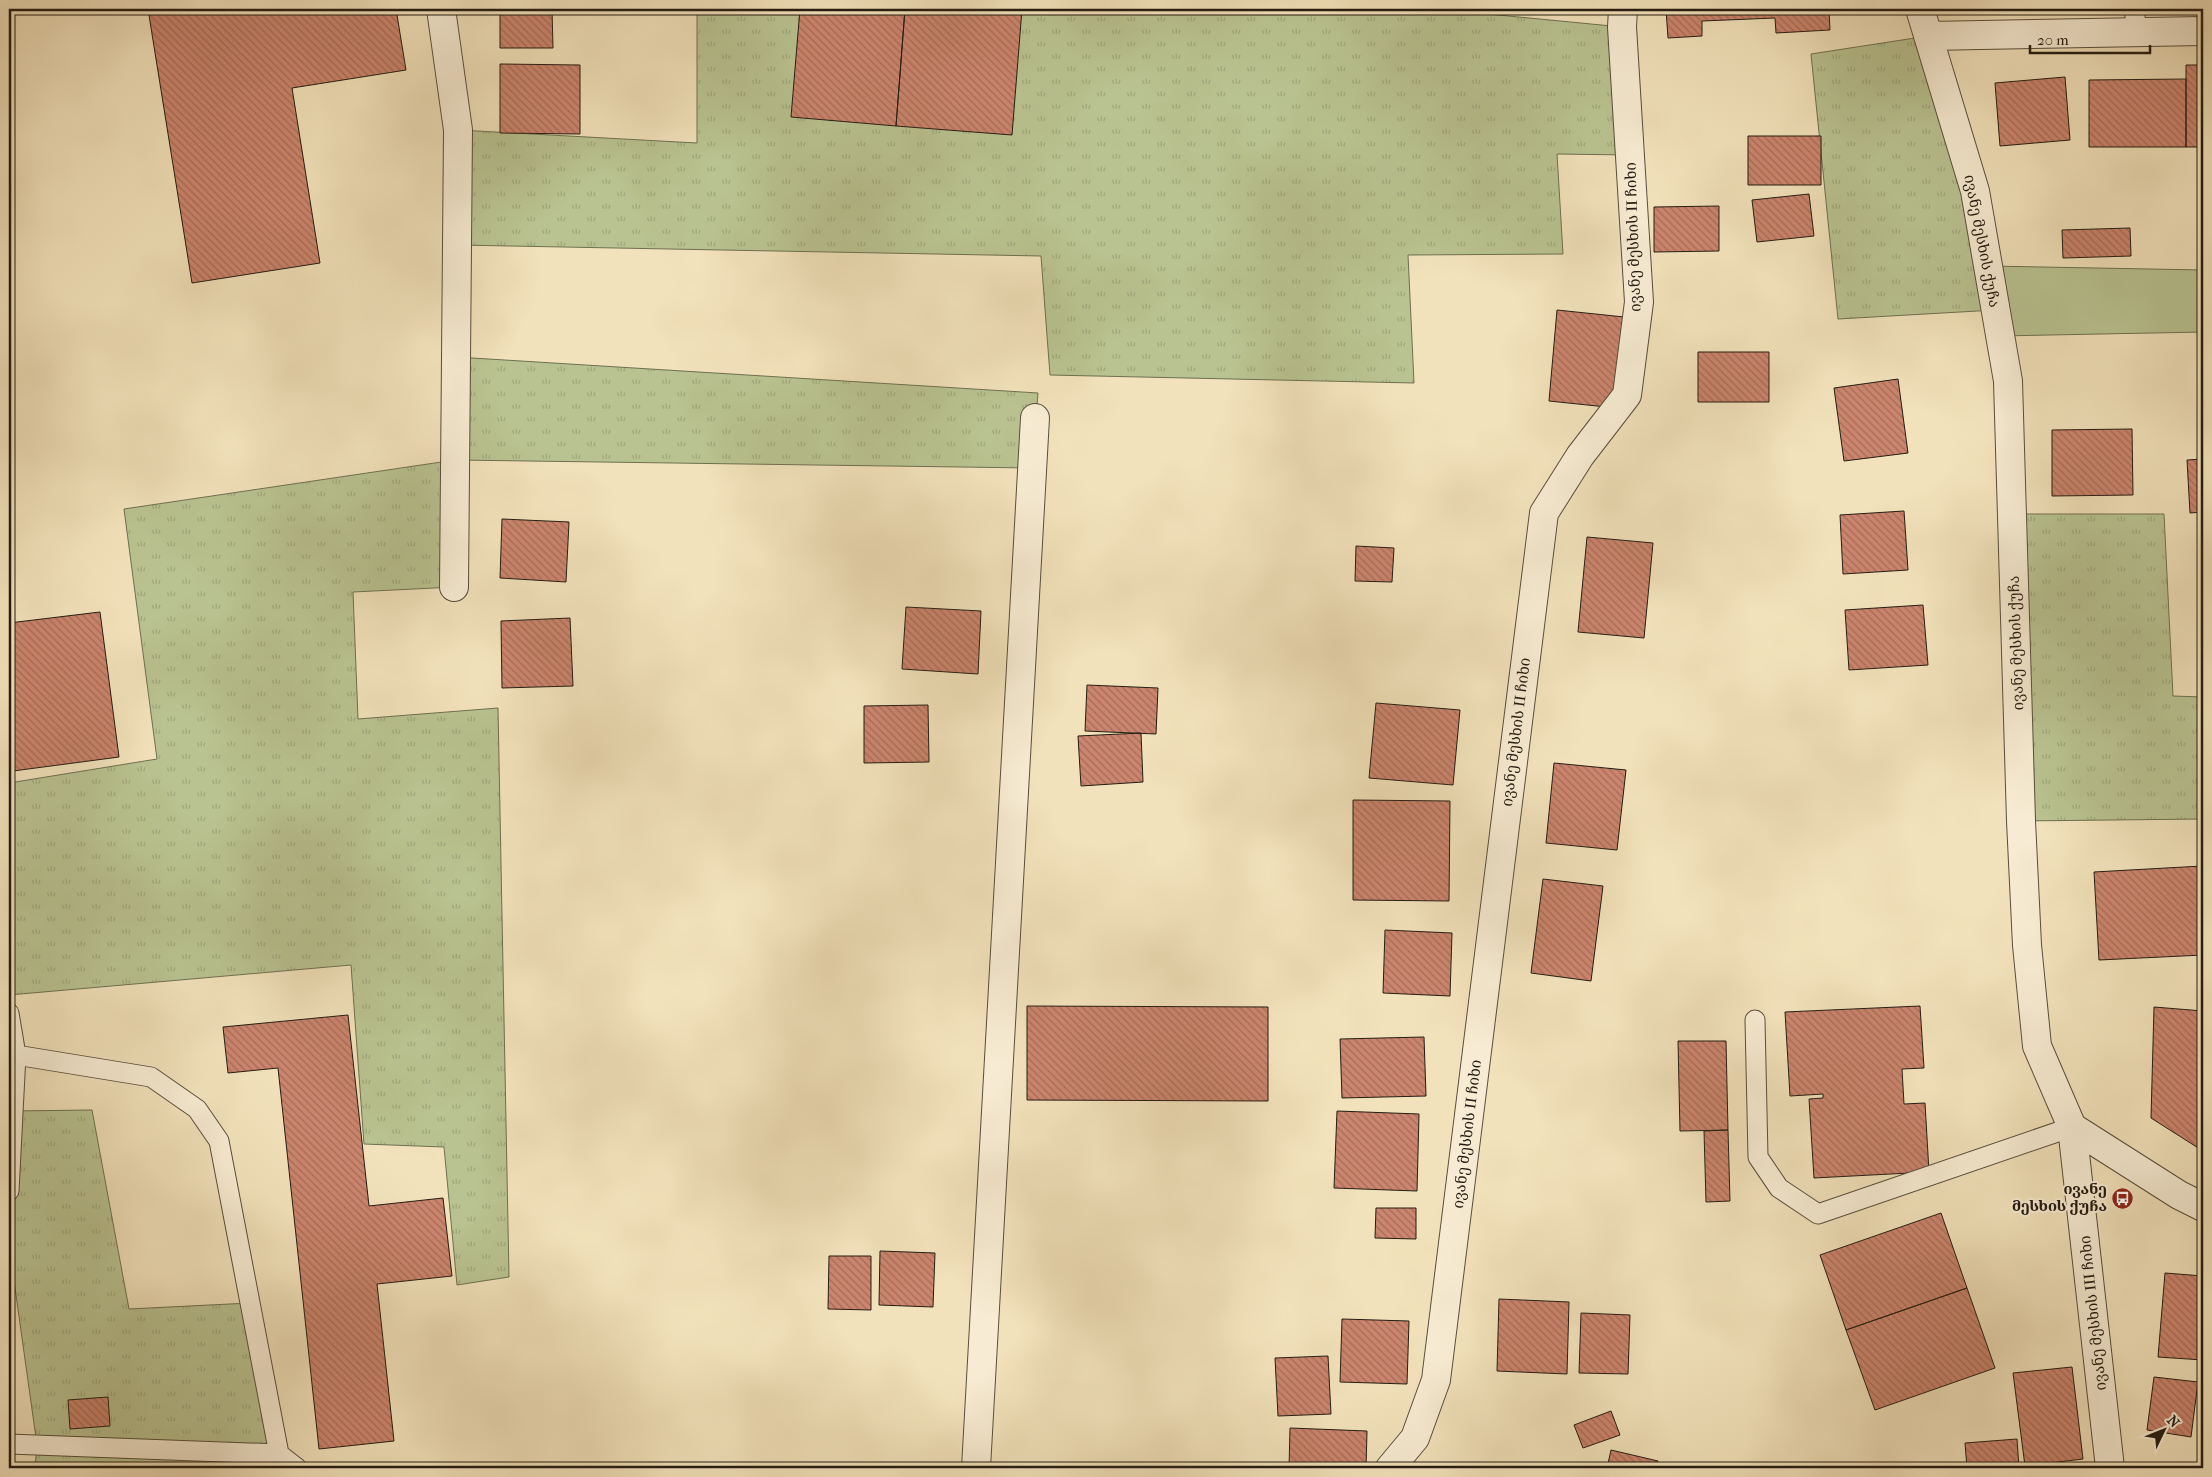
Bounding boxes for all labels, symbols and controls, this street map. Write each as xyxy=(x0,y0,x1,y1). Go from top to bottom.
scale bar xyxy=(2030,22,2150,54)
text: 20 m xyxy=(2037,31,2069,49)
street label: ივანე მესხის II ჩიხი xyxy=(1621,162,1645,312)
street label: ივანე მესხის ქუჩა xyxy=(1960,173,2004,309)
street label: ივანე მესხის ქუჩა xyxy=(2005,575,2027,711)
street label: ივანე მესხის II ჩიხი xyxy=(1498,657,1534,807)
street label: ივანე მესხის II ჩიხი xyxy=(1449,1059,1485,1209)
place label: ივანე მესხის ქუჩა xyxy=(2012,1180,2107,1215)
bus stop icon: ივანე მესხის ქუჩა xyxy=(2111,1186,2135,1210)
street label: ივანე მესხის III ჩიხი xyxy=(2076,1235,2110,1391)
north arrow xyxy=(2140,1404,2190,1454)
text: N xyxy=(2163,1412,2183,1431)

